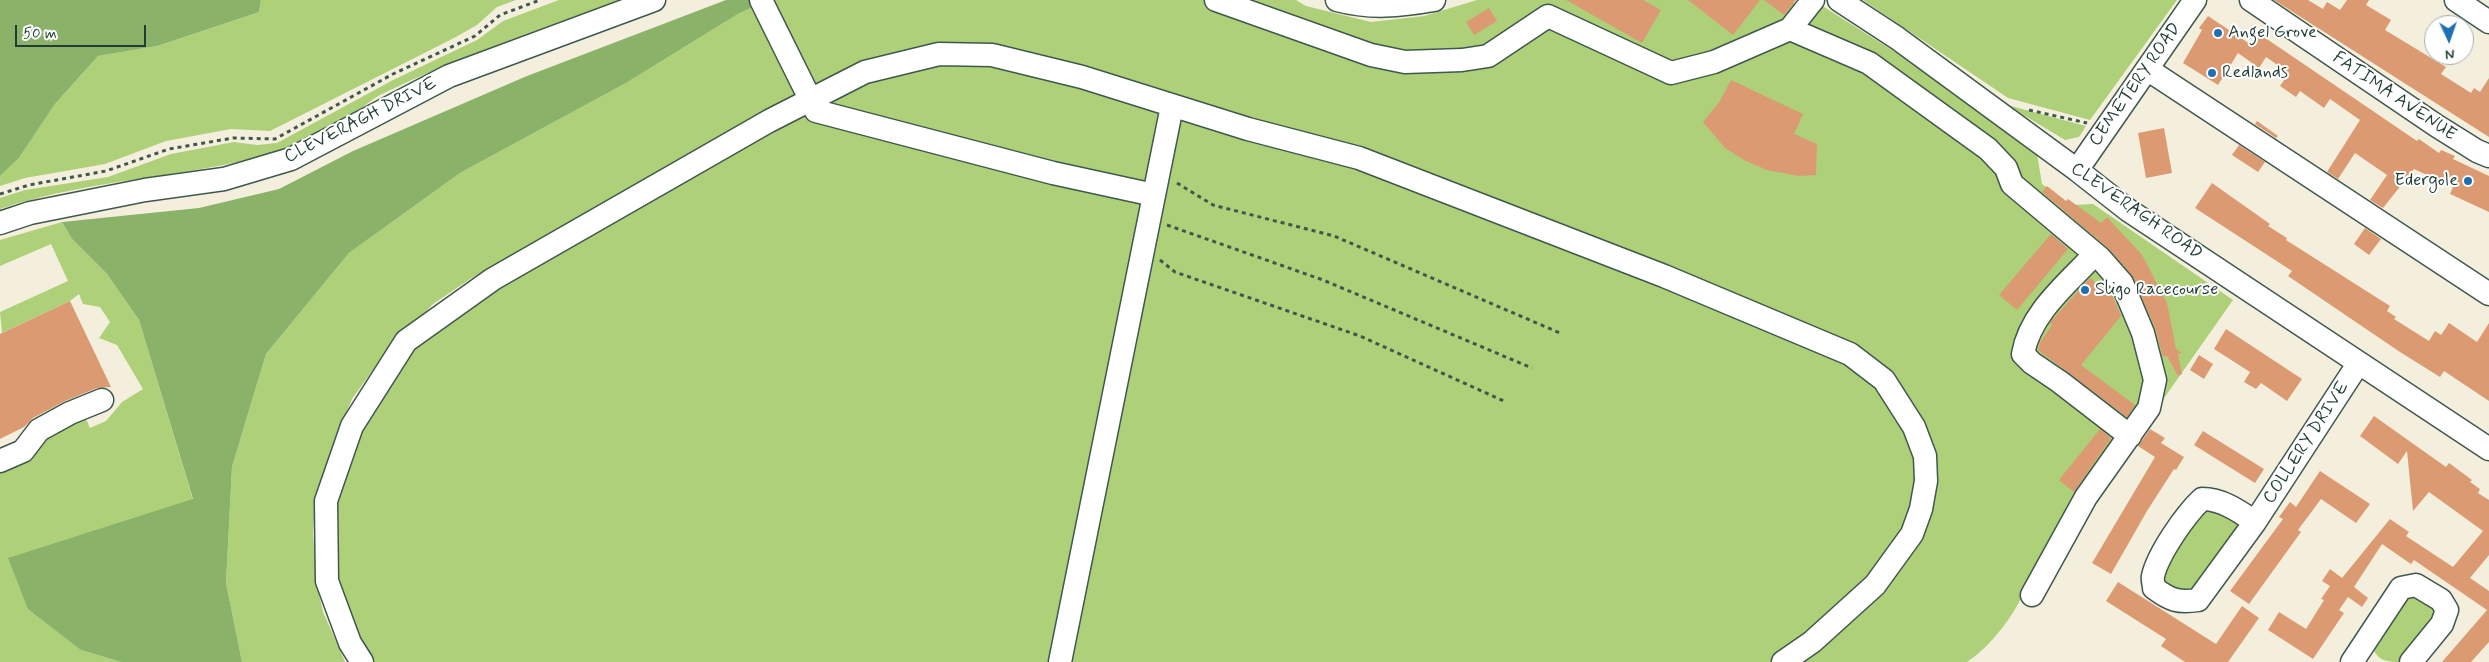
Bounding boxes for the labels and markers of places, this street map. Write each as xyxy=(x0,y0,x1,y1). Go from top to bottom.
place label: Angel Grove xyxy=(2228,22,2317,44)
marker: Angel Grove xyxy=(2212,27,2224,39)
place label: Redlands xyxy=(2222,62,2288,84)
marker: Redlands xyxy=(2206,67,2218,79)
place label: Edergole xyxy=(2394,170,2458,192)
marker: Edergole xyxy=(2462,175,2474,187)
place label: Sligo Racecourse xyxy=(2095,279,2218,301)
marker: Sligo Racecourse xyxy=(2079,284,2091,296)

